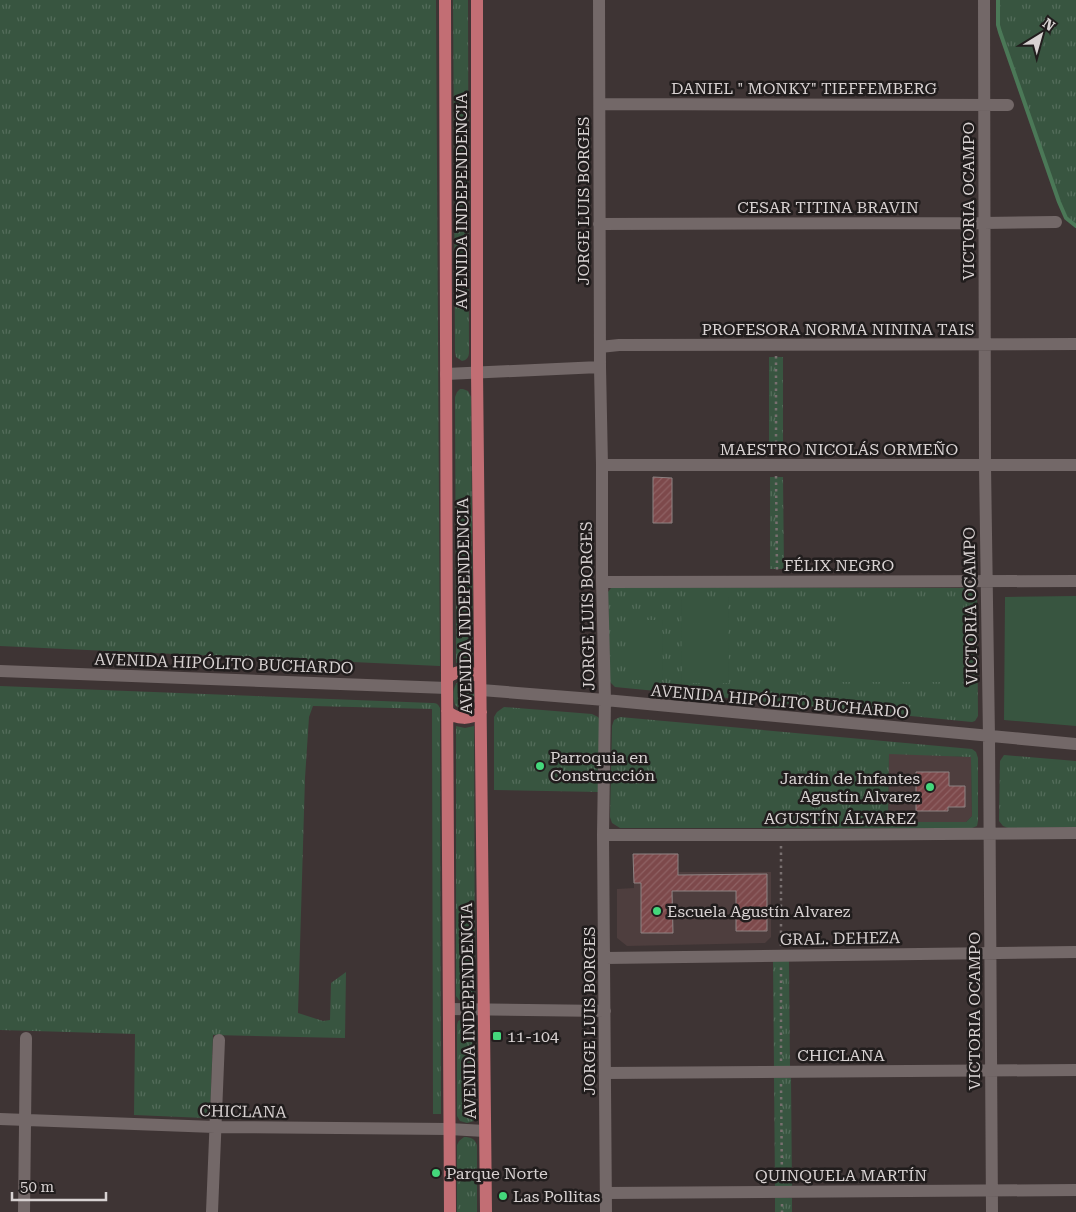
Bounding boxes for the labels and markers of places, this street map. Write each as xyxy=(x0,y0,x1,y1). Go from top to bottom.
place label: Parroquia en Construcción xyxy=(550,748,655,785)
marker: Parroquia en Construcción xyxy=(534,760,546,772)
place label: Jardín de Infantes Agustín Alvarez xyxy=(780,769,920,806)
marker: Jardín de Infantes Agustín Alvarez xyxy=(924,781,936,793)
place label: Escuela Agustín Alvarez xyxy=(667,902,851,921)
marker: Escuela Agustín Alvarez xyxy=(651,905,663,917)
place label: 11-104 xyxy=(507,1027,559,1046)
marker: 11-104 xyxy=(491,1030,503,1042)
place label: Parque Norte xyxy=(446,1164,548,1183)
marker: Parque Norte xyxy=(430,1167,442,1179)
place label: Las Pollitas xyxy=(513,1187,601,1206)
marker: Las Pollitas xyxy=(497,1190,509,1202)

